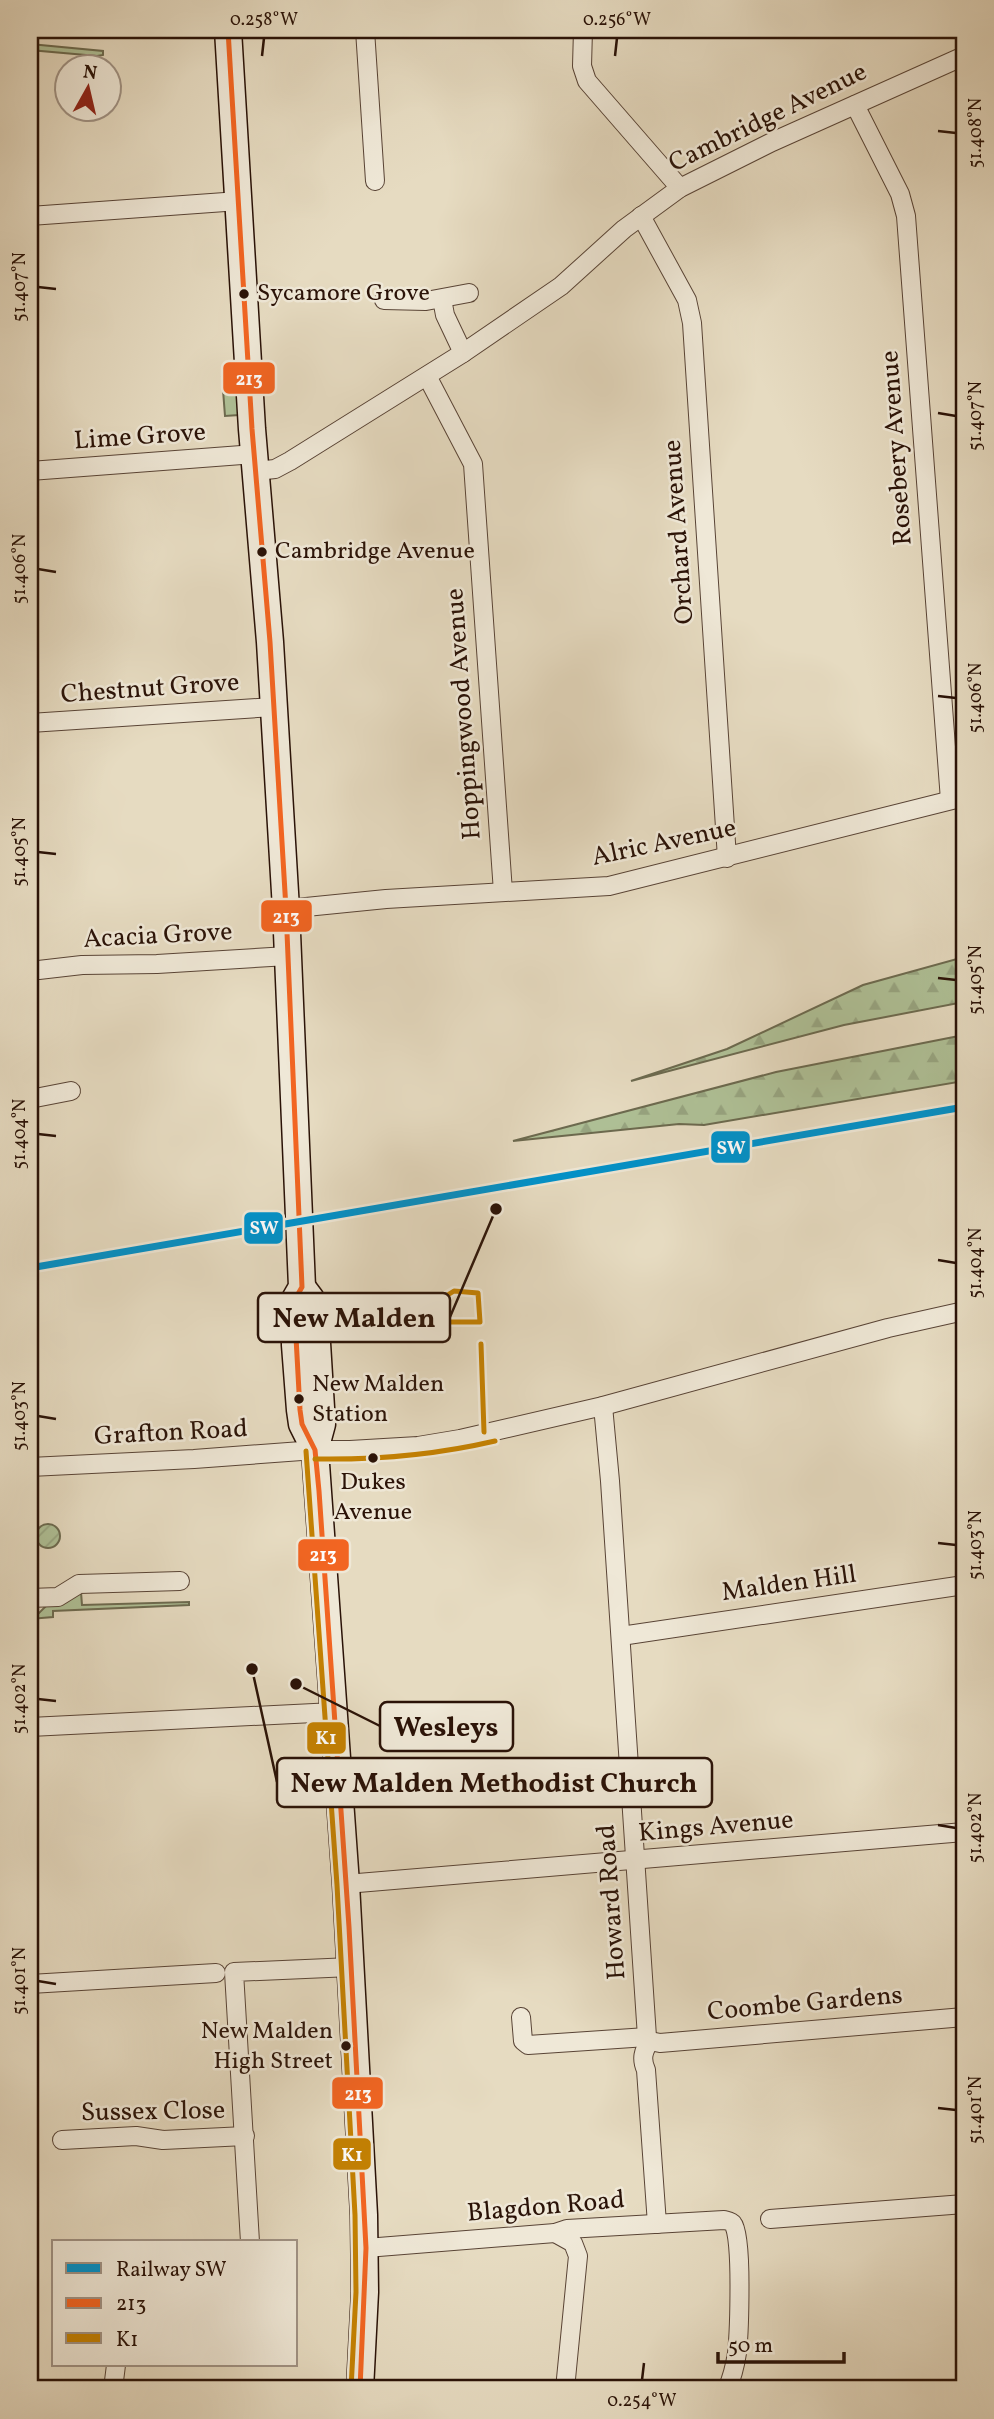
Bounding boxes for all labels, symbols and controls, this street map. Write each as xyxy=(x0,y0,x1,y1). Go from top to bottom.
text: 0.258°W xyxy=(230,8,298,33)
text: 0.256°W xyxy=(583,8,651,33)
north arrow xyxy=(52,52,122,122)
street label: Cambridge Avenue xyxy=(663,54,873,182)
text: N xyxy=(81,59,99,87)
text: 51.408°N xyxy=(964,98,989,168)
text: 51.407°N xyxy=(8,252,33,322)
place label: Sycamore Grove xyxy=(257,277,430,311)
marker: Sycamore Grove xyxy=(237,287,251,301)
street label: Rosebery Avenue xyxy=(872,349,922,547)
line badge: 213 xyxy=(222,361,276,395)
text: 213 xyxy=(235,367,263,393)
text: 51.407°N xyxy=(964,381,989,451)
street label: Lime Grove xyxy=(73,414,207,460)
street label: Orchard Avenue xyxy=(655,438,703,626)
text: 51.406°N xyxy=(8,534,33,604)
place label: Cambridge Avenue xyxy=(275,535,475,569)
marker: Cambridge Avenue xyxy=(255,545,269,559)
street label: Hoppingwood Avenue xyxy=(437,587,491,841)
text: 51.406°N xyxy=(964,663,989,733)
street label: Chestnut Grove xyxy=(60,665,240,713)
street label: Alric Avenue xyxy=(589,810,739,876)
text: 51.405°N xyxy=(8,817,33,887)
line badge: 213 xyxy=(260,899,313,933)
text: 213 xyxy=(272,905,300,931)
street label: Acacia Grove xyxy=(83,914,233,958)
text: 51.405°N xyxy=(964,945,989,1015)
text: 51.404°N xyxy=(8,1099,33,1169)
line badge: SW xyxy=(710,1130,751,1164)
text: SW xyxy=(716,1136,746,1162)
line badge: SW xyxy=(243,1211,284,1245)
text: SW xyxy=(249,1216,279,1242)
text: 51.404°N xyxy=(964,1228,989,1298)
callout: New Malden xyxy=(258,1293,450,1342)
text: New Malden xyxy=(272,1300,436,1339)
place label: New Malden Station xyxy=(312,1368,444,1432)
text: 51.403°N xyxy=(8,1381,33,1451)
marker: New Malden Station xyxy=(292,1392,306,1406)
street label: Grafton Road xyxy=(93,1411,249,1455)
marker: Dukes Avenue xyxy=(366,1451,380,1465)
place label: Dukes Avenue xyxy=(334,1466,412,1530)
text: 51.403°N xyxy=(964,1510,989,1580)
line badge: 213 xyxy=(297,1538,350,1572)
text: 213 xyxy=(309,1543,337,1569)
street label: Malden Hill xyxy=(719,1557,859,1611)
text: 51.402°N xyxy=(8,1664,33,1734)
callout: Wesleys xyxy=(380,1702,513,1751)
text: Wesleys xyxy=(393,1709,499,1748)
line badge: K1 xyxy=(306,1721,347,1755)
text: K1 xyxy=(315,1726,337,1752)
callout: New Malden Methodist Church xyxy=(277,1758,712,1807)
text: New Malden Methodist Church xyxy=(291,1765,697,1804)
text: 51.402°N xyxy=(964,1793,989,1863)
street label: Kings Avenue xyxy=(637,1802,795,1852)
street label: Howard Road xyxy=(589,1823,635,1981)
text: 51.401°N xyxy=(8,1947,33,2015)
street label: Coombe Gardens xyxy=(706,1978,904,2030)
place label: New Malden High Street xyxy=(201,2015,333,2079)
marker: New Malden High Street xyxy=(339,2039,353,2053)
line badge: 213 xyxy=(331,2076,384,2110)
text: 51.401°N xyxy=(964,2076,989,2144)
text: 213 xyxy=(344,2082,372,2108)
street label: Sussex Close xyxy=(81,2093,225,2131)
line badge: K1 xyxy=(332,2137,372,2171)
text: K1 xyxy=(341,2143,363,2169)
street label: Blagdon Road xyxy=(466,2182,626,2232)
legend xyxy=(52,2240,298,2366)
text: Railway SW xyxy=(116,2256,227,2285)
text: 213 xyxy=(116,2290,146,2319)
scale bar xyxy=(718,2321,844,2365)
text: K1 xyxy=(116,2326,138,2355)
text: 50 m xyxy=(728,2332,773,2361)
text: 0.254°W xyxy=(607,2389,677,2414)

